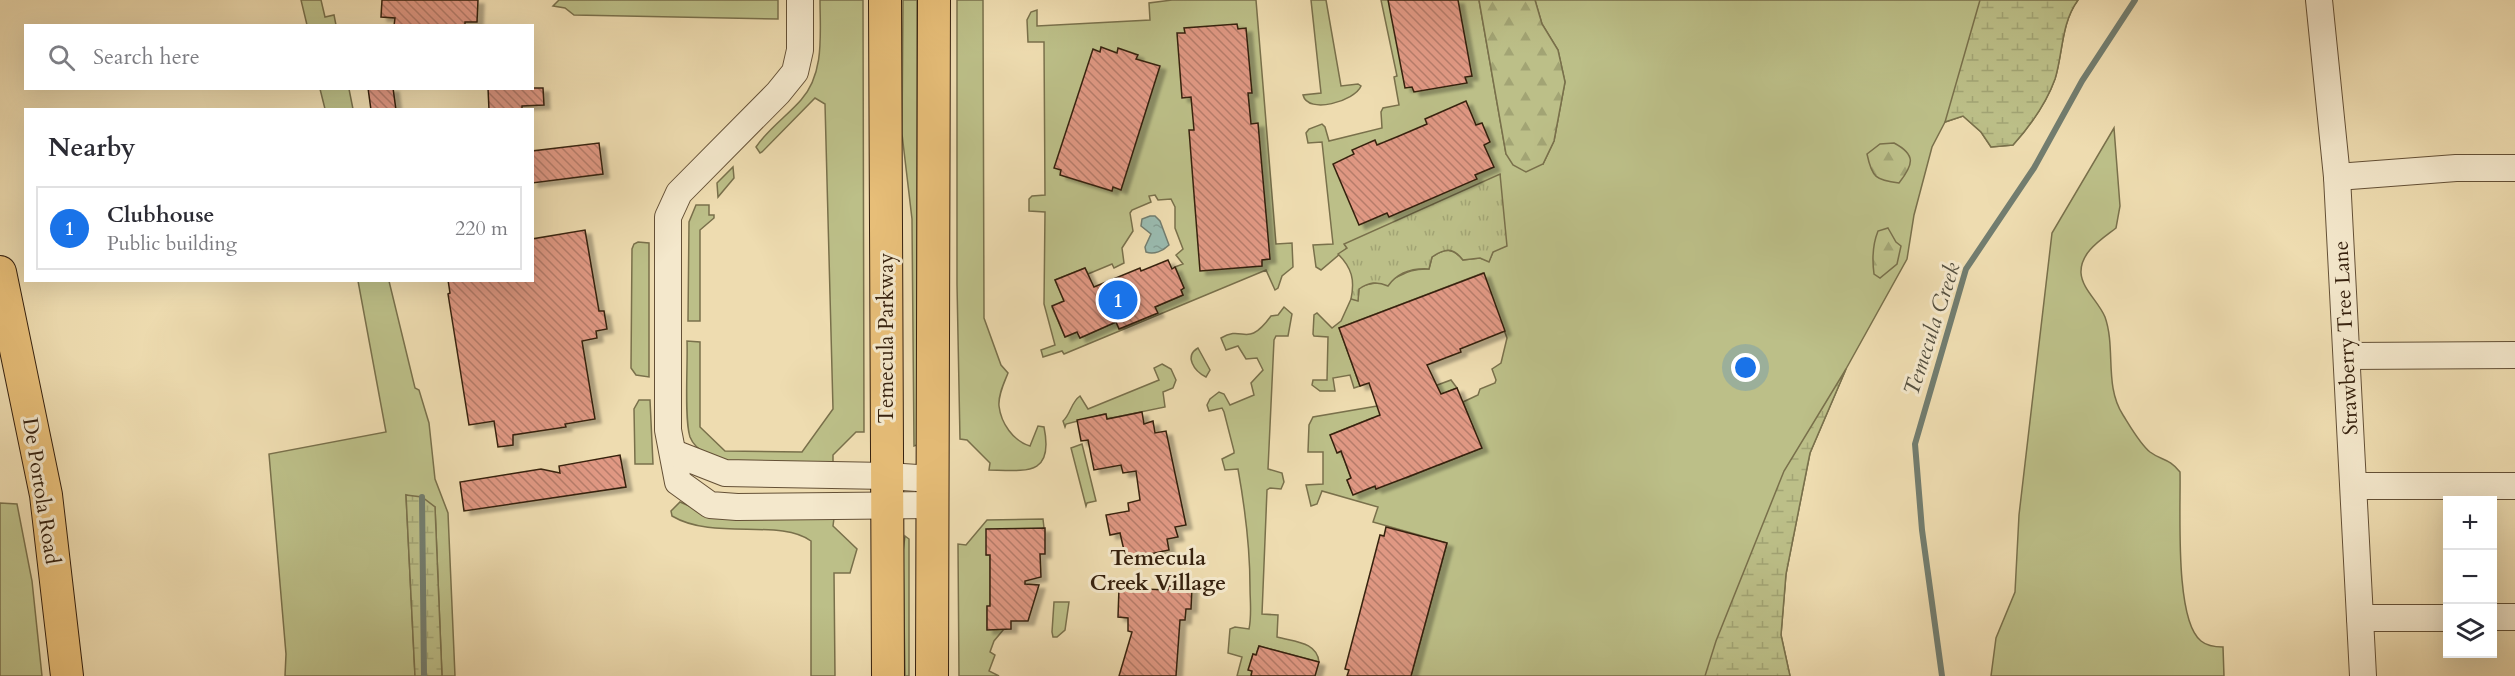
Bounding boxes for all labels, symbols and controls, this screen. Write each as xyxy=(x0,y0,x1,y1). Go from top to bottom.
search box xyxy=(24,24,534,90)
icon: search xyxy=(45,41,78,74)
text: Search here xyxy=(93,42,200,72)
text: Nearby xyxy=(48,130,136,165)
text: Clubhouse xyxy=(107,200,215,230)
text: 1 xyxy=(64,215,75,242)
text: 220 m xyxy=(455,215,508,242)
text: Public building xyxy=(107,230,237,257)
street label: Strawberry Tree Lane xyxy=(2326,240,2366,436)
street label: Temecula Parkway xyxy=(872,253,901,423)
water label: Temecula Creek xyxy=(1896,259,1968,399)
pin: 1 xyxy=(1098,278,1138,322)
your location xyxy=(1731,353,1760,382)
street label: De Portola Road xyxy=(15,416,67,566)
map controls xyxy=(2443,496,2497,658)
button: + xyxy=(2443,496,2497,550)
district label: Temecula Creek Village xyxy=(1090,543,1226,598)
button: − xyxy=(2443,550,2497,604)
button: layers xyxy=(2443,604,2497,658)

